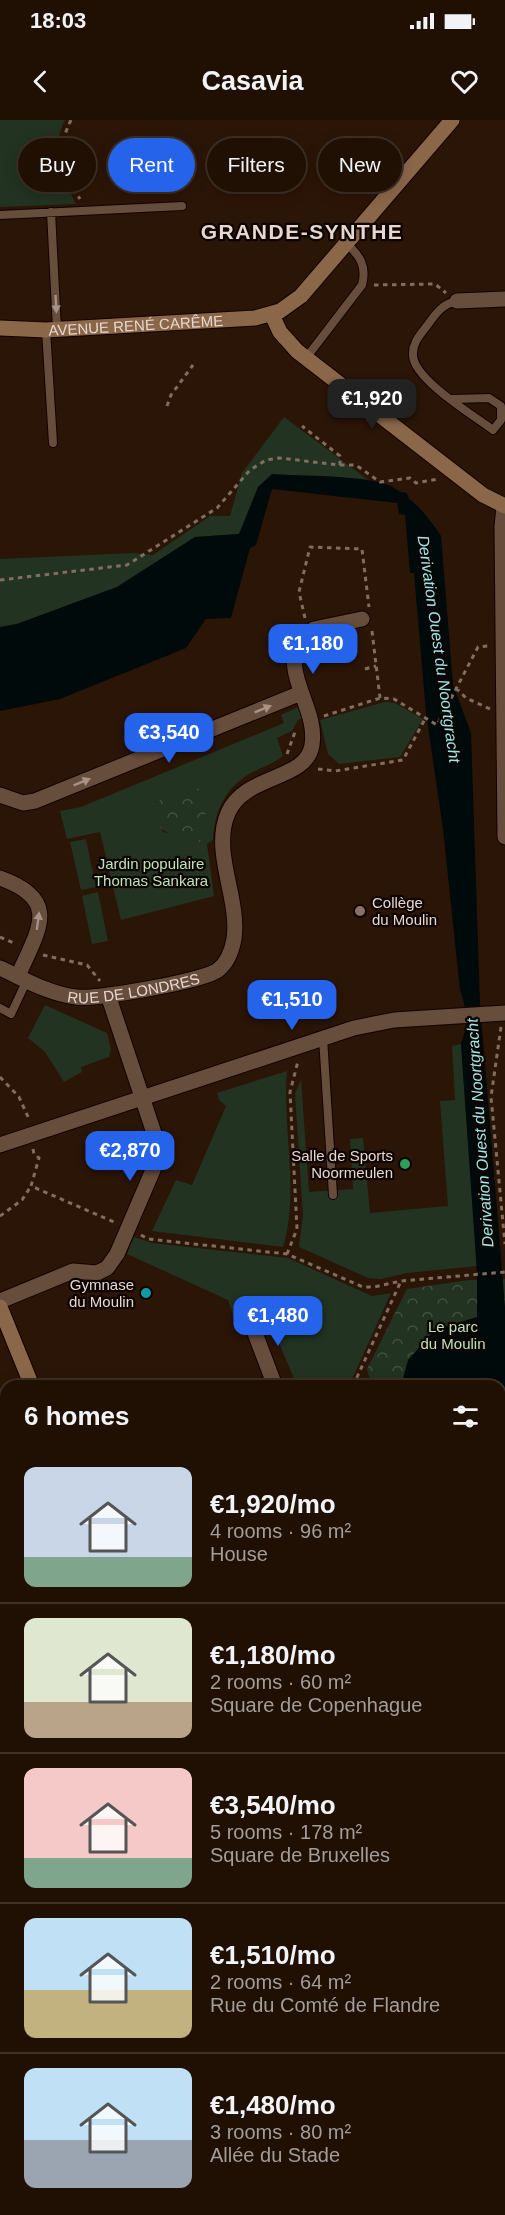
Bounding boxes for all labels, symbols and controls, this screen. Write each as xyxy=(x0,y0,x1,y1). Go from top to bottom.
text: 18:03 xyxy=(30,8,86,33)
icon: back xyxy=(24,65,57,98)
icon: heart xyxy=(448,65,481,98)
text: Casavia xyxy=(201,66,304,96)
chip: Buy xyxy=(18,138,96,192)
chip: Rent xyxy=(108,138,195,192)
chip: Filters xyxy=(207,138,306,192)
chip: New xyxy=(318,138,402,192)
district label: GRANDE-SYNTHE xyxy=(201,220,403,243)
one-way arrow xyxy=(51,295,60,314)
street label: AVENUE RENÉ CARÊME xyxy=(48,311,224,338)
pin: €1,920 xyxy=(323,379,421,430)
text: €1,920 xyxy=(341,387,403,409)
water label: Derivation Ouest du Noortgracht xyxy=(415,534,463,764)
pin: €1,180 xyxy=(264,624,362,675)
text: €1,180 xyxy=(282,632,344,654)
one-way arrow xyxy=(254,704,272,714)
pin: €3,540 xyxy=(120,713,218,764)
text: €3,540 xyxy=(138,721,200,743)
one-way arrow xyxy=(73,777,91,786)
park label: Jardin populaire Thomas Sankara xyxy=(94,855,209,889)
place label: Collège du Moulin xyxy=(372,894,437,928)
marker: Collège du Moulin xyxy=(353,904,367,918)
one-way arrow xyxy=(34,912,43,931)
street label: RUE DE LONDRES xyxy=(66,969,201,1006)
pin: €1,510 xyxy=(243,980,341,1031)
text: €1,510 xyxy=(261,988,323,1010)
water label: Derivation Ouest du Noortgracht xyxy=(463,1017,496,1248)
pin: €2,870 xyxy=(81,1131,179,1182)
text: €2,870 xyxy=(99,1139,161,1161)
place label: Salle de Sports Noormeulen xyxy=(291,1147,393,1181)
marker: Salle de Sports Noormeulen xyxy=(398,1157,412,1171)
place label: Gymnase du Moulin xyxy=(69,1276,134,1310)
marker: Gymnase du Moulin xyxy=(139,1286,153,1300)
pin: €1,480 xyxy=(229,1296,327,1347)
text: €1,480 xyxy=(247,1304,309,1326)
park label: Le parc du Moulin xyxy=(420,1318,486,1352)
icon: filters xyxy=(449,1400,482,1433)
text: 6 homes xyxy=(24,1401,130,1431)
text: €1,920/mo xyxy=(210,1489,336,1519)
icon: home xyxy=(72,1491,144,1563)
text: 4 rooms · 96 m² xyxy=(210,1520,351,1542)
text: House xyxy=(210,1543,268,1565)
text: €1,180/mo xyxy=(210,1640,336,1670)
icon: home xyxy=(72,1642,144,1714)
text: 2 rooms · 60 m² xyxy=(210,1671,351,1693)
text: Square de Copenhague xyxy=(210,1694,422,1716)
text: €3,540/mo xyxy=(210,1790,336,1820)
icon: home xyxy=(72,1792,144,1864)
text: 5 rooms · 178 m² xyxy=(210,1821,362,1843)
text: Square de Bruxelles xyxy=(210,1844,390,1866)
text: €1,510/mo xyxy=(210,1940,336,1970)
icon: home xyxy=(72,1942,144,2014)
text: 2 rooms · 64 m² xyxy=(210,1971,351,1993)
text: Rue du Comté de Flandre xyxy=(210,1994,440,2016)
text: €1,480/mo xyxy=(210,2090,336,2120)
icon: home xyxy=(72,2092,144,2164)
text: 3 rooms · 80 m² xyxy=(210,2121,351,2143)
text: Allée du Stade xyxy=(210,2144,340,2166)

